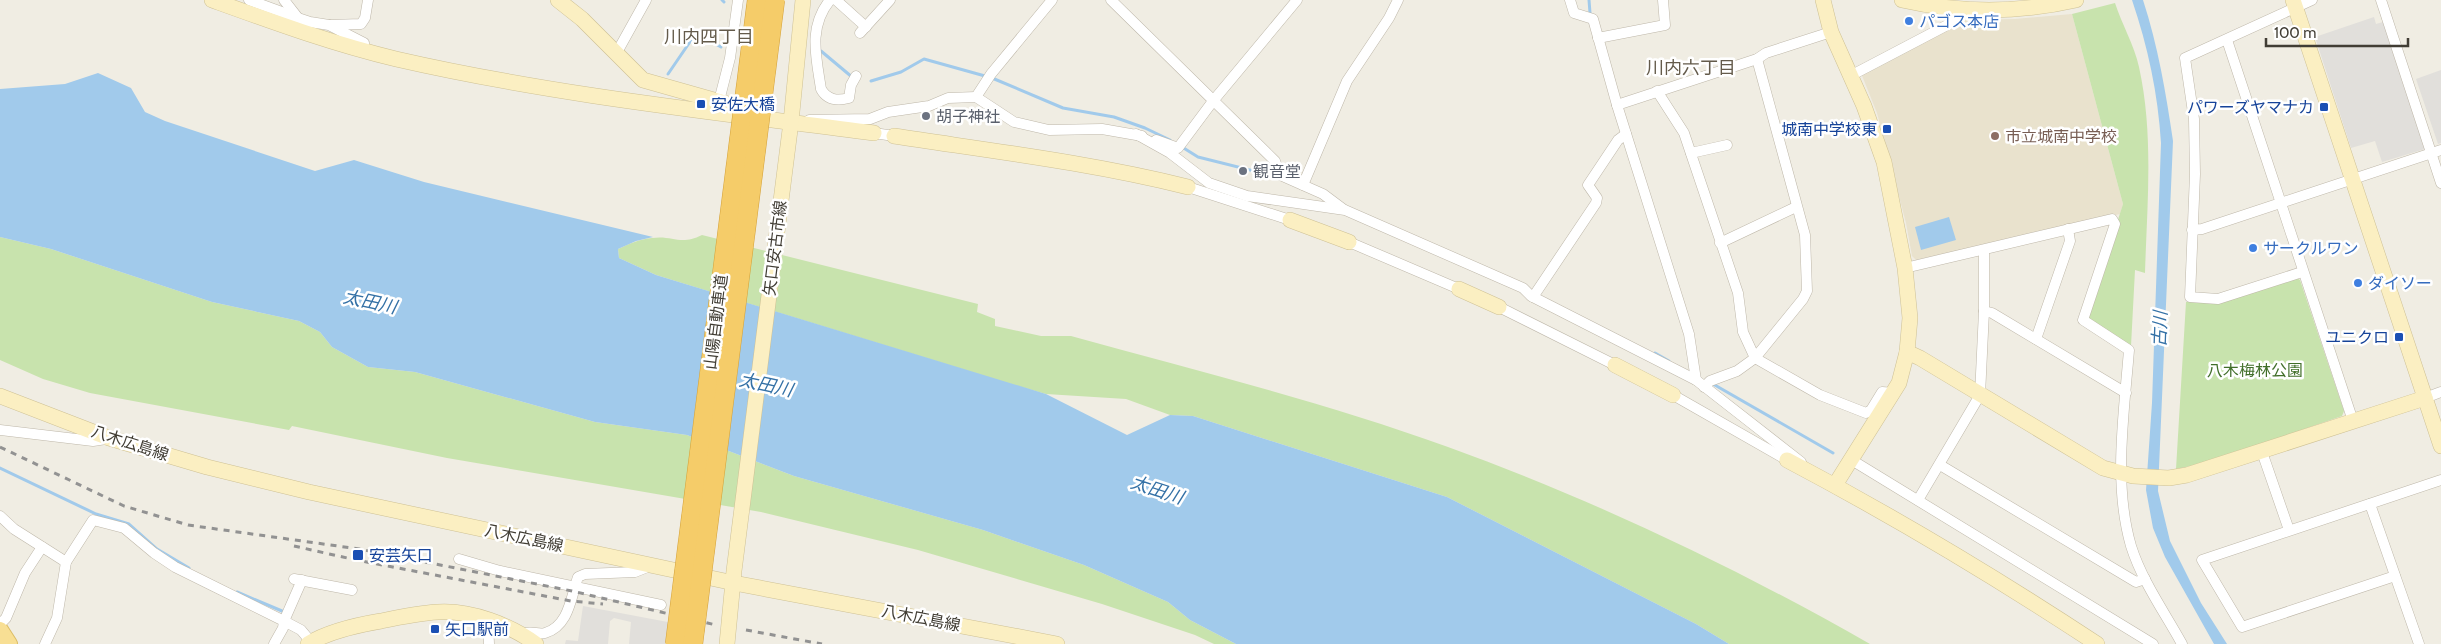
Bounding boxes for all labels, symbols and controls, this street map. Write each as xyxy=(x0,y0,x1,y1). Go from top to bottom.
place label: パゴス本店 xyxy=(1919,12,1999,31)
marker: パゴス本店 xyxy=(1903,15,1915,27)
scale bar xyxy=(2266,15,2408,47)
text: 100 m xyxy=(2274,24,2316,42)
district label: 川内四丁目 xyxy=(664,26,754,48)
district label: 川内六丁目 xyxy=(1646,57,1736,79)
place label: 安佐大橋 xyxy=(711,95,775,114)
marker: 安佐大橋 xyxy=(695,98,707,110)
place label: パワーズヤマナカ xyxy=(2187,98,2314,117)
marker: パワーズヤマナカ xyxy=(2318,101,2330,113)
place label: 胡子神社 xyxy=(936,107,1000,126)
marker: 胡子神社 xyxy=(920,110,932,122)
place label: 城南中学校東 xyxy=(1781,120,1877,139)
marker: 城南中学校東 xyxy=(1881,123,1893,135)
place label: 市立城南中学校 xyxy=(2005,127,2117,146)
marker: 市立城南中学校 xyxy=(1989,130,2001,142)
place label: 観音堂 xyxy=(1253,162,1301,181)
marker: 観音堂 xyxy=(1237,165,1249,177)
street label: 矢口安古市線 xyxy=(760,199,790,297)
place label: サークルワン xyxy=(2263,239,2359,258)
marker: サークルワン xyxy=(2247,242,2259,254)
street label: 山陽自動車道 xyxy=(701,273,731,371)
place label: ダイソー xyxy=(2368,274,2432,293)
marker: ダイソー xyxy=(2352,277,2364,289)
water label: 太田川 xyxy=(341,286,401,319)
water label: 古川 xyxy=(2148,309,2172,347)
place label: ユニクロ xyxy=(2325,328,2389,347)
marker: ユニクロ xyxy=(2393,331,2405,343)
park label: 八木梅林公園 xyxy=(2207,361,2303,380)
water label: 太田川 xyxy=(737,369,797,402)
street label: 八木広島線 xyxy=(89,422,171,464)
water label: 太田川 xyxy=(1128,471,1188,509)
street label: 八木広島線 xyxy=(483,520,565,556)
place label: 安芸矢口 xyxy=(369,546,433,565)
marker: 安芸矢口 xyxy=(351,548,365,562)
street label: 八木広島線 xyxy=(880,601,962,635)
place label: 矢口駅前 xyxy=(445,620,509,639)
marker: 矢口駅前 xyxy=(429,623,441,635)

